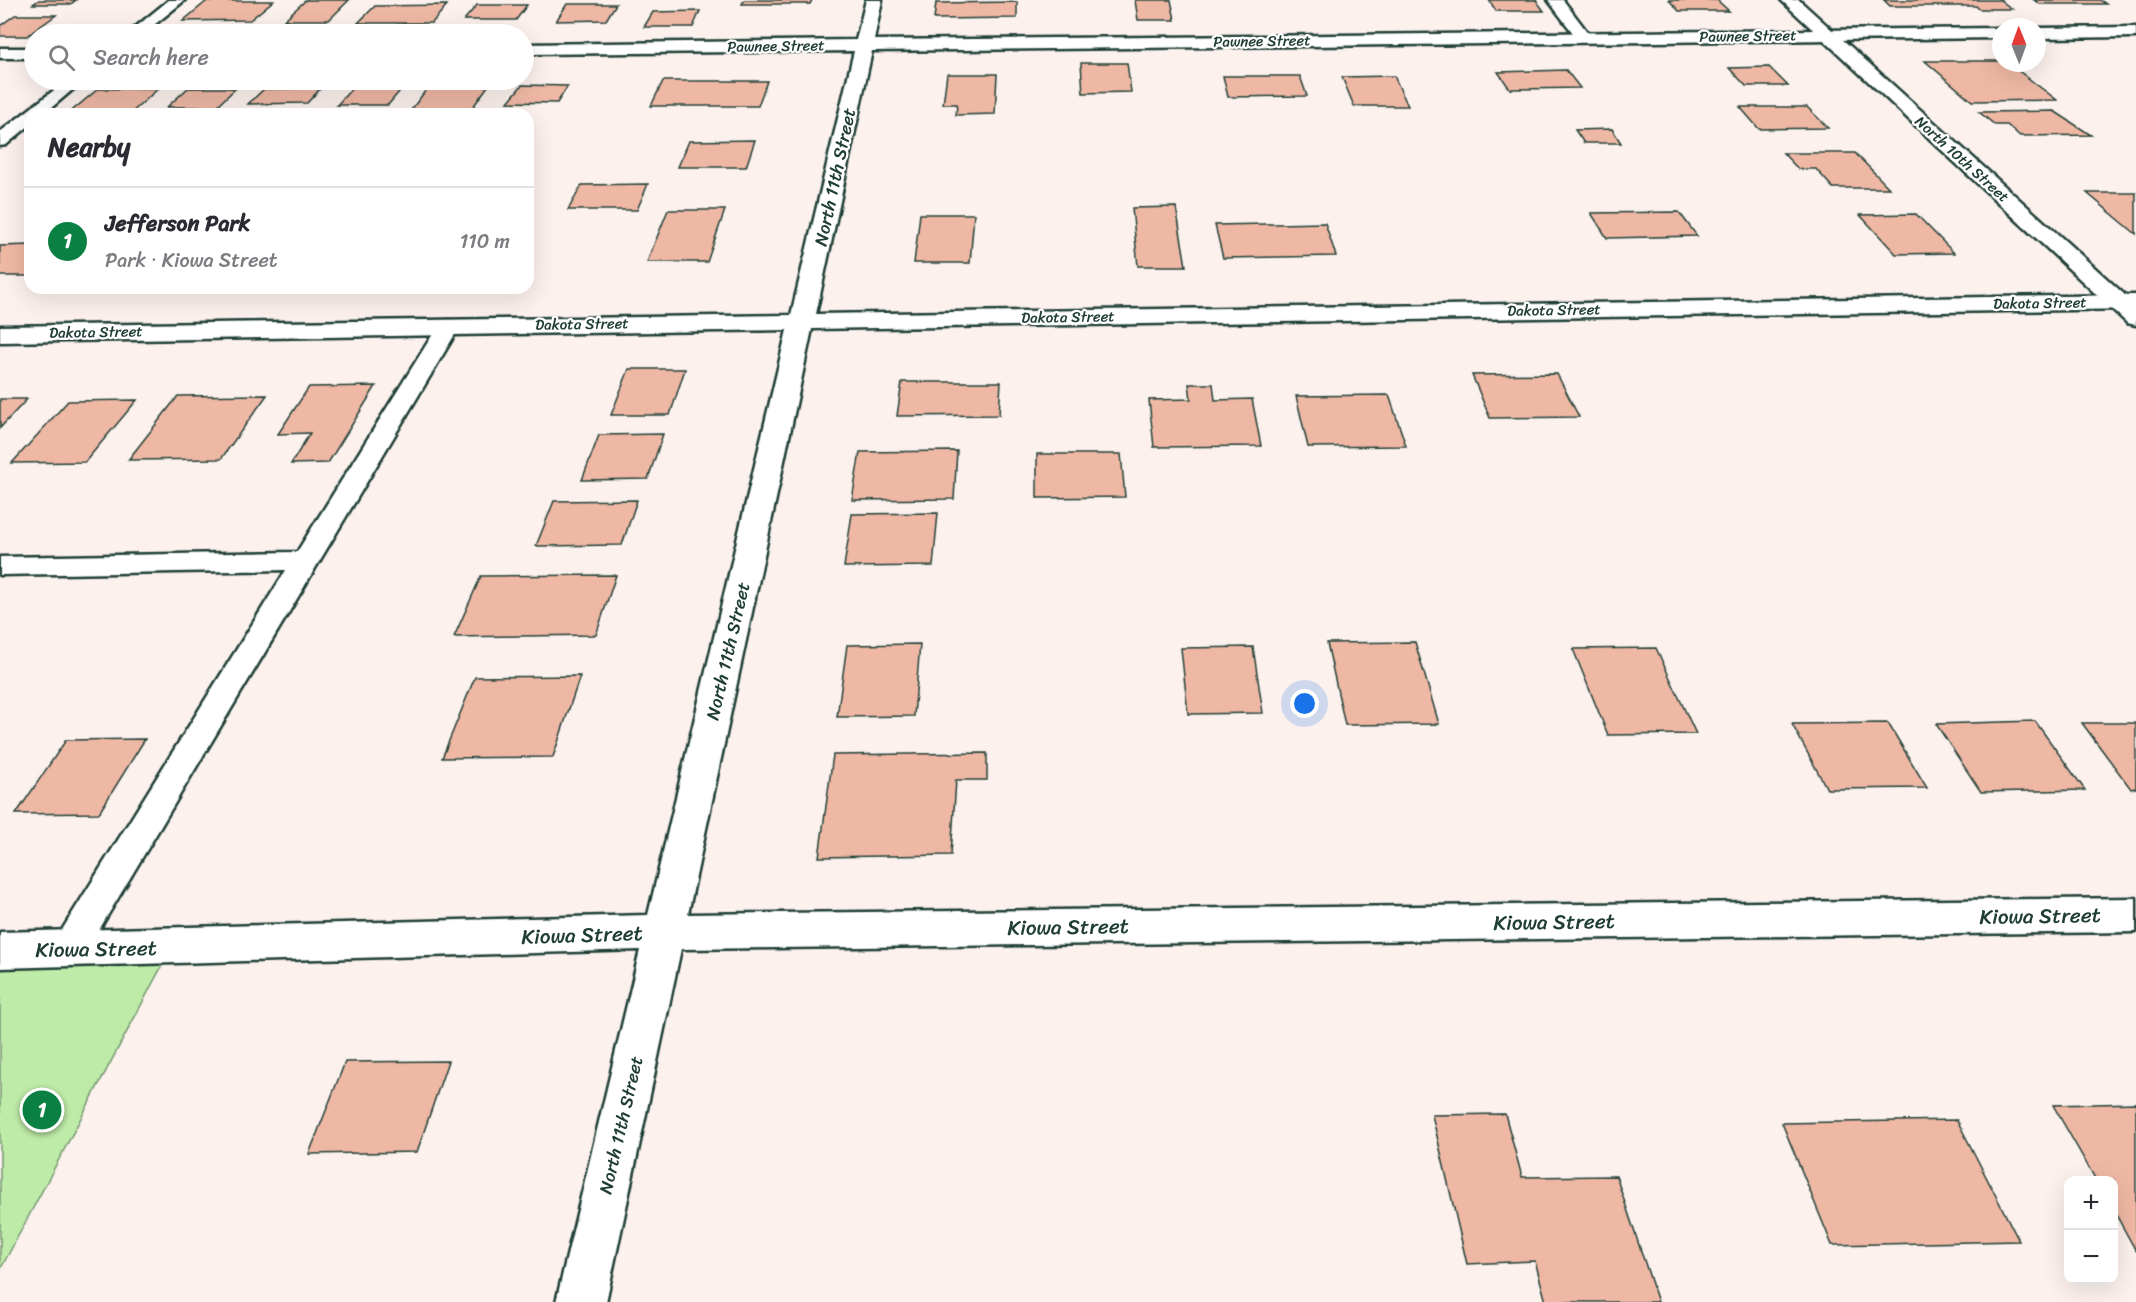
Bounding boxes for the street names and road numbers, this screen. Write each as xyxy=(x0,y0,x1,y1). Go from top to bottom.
street label: Pawnee Street xyxy=(1699,22,1797,50)
street label: Pawnee Street xyxy=(1213,27,1311,55)
street label: Pawnee Street xyxy=(727,32,825,60)
street label: North 11th Street xyxy=(805,105,865,249)
street label: North 10th Street xyxy=(1909,109,2016,209)
street label: Dakota Street xyxy=(1993,289,2087,317)
street label: Dakota Street xyxy=(1507,296,1601,324)
street label: Dakota Street xyxy=(1021,303,1115,331)
street label: Dakota Street xyxy=(535,310,629,338)
street label: Dakota Street xyxy=(49,318,143,346)
street label: North 11th Street xyxy=(697,579,759,723)
street label: Kiowa Street xyxy=(1979,896,2101,936)
street label: Kiowa Street xyxy=(1493,902,1615,942)
street label: Kiowa Street xyxy=(1007,907,1129,947)
street label: Kiowa Street xyxy=(521,914,643,956)
street label: Kiowa Street xyxy=(35,929,157,969)
street label: North 11th Street xyxy=(590,1053,652,1197)

